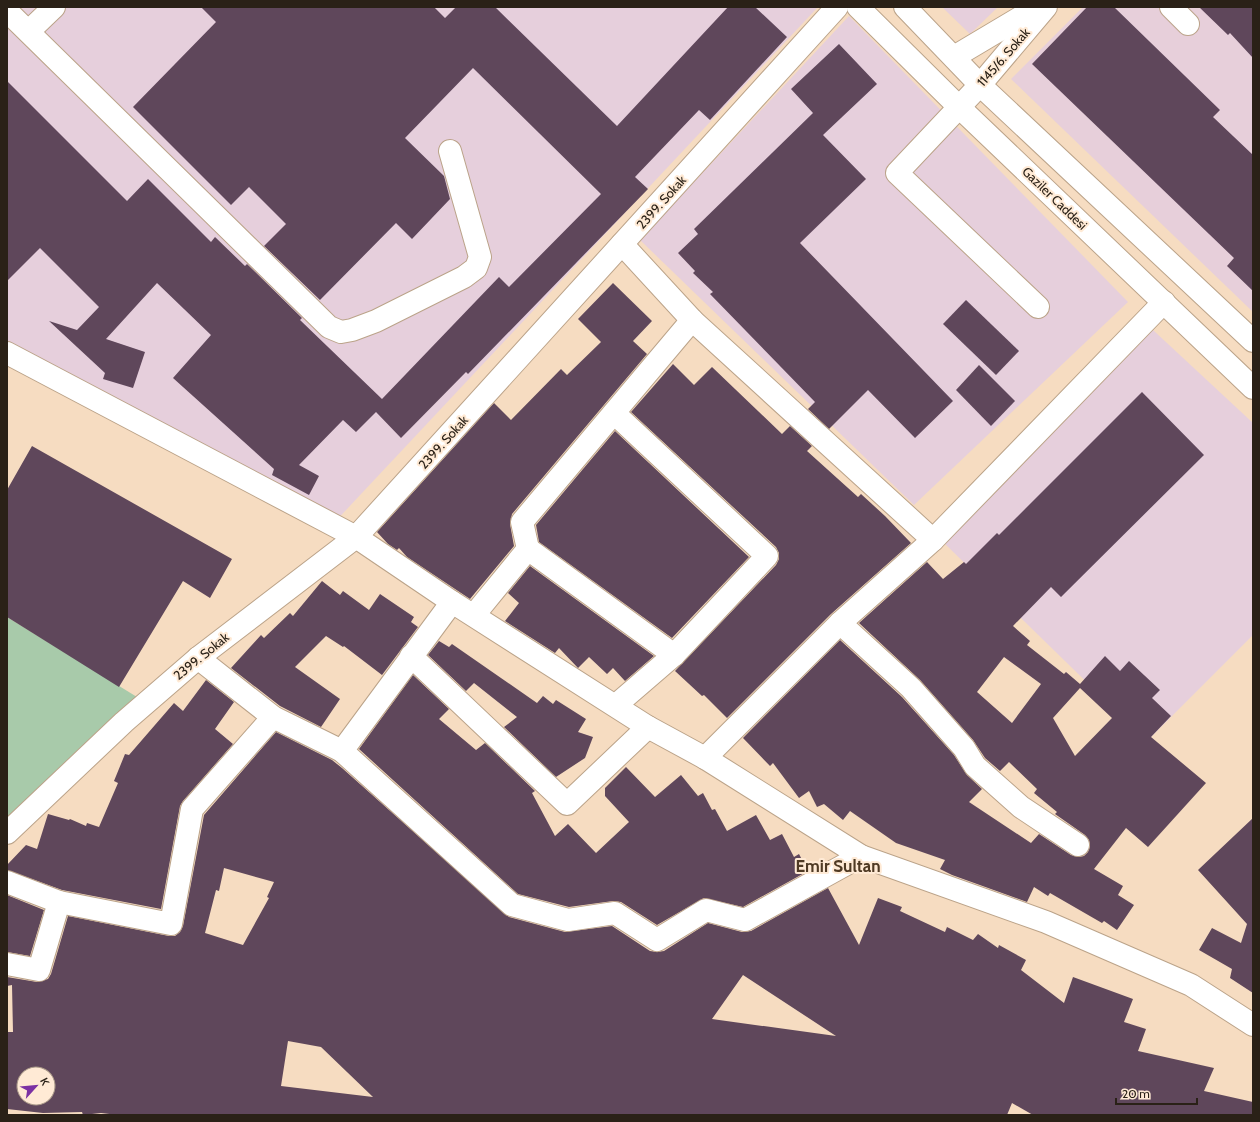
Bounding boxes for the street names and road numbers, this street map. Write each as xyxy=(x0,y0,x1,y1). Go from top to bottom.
street label: 1145/6. Sokak xyxy=(973,24,1033,90)
street label: Gaziler Caddesi xyxy=(1019,163,1091,233)
street label: 2399. Sokak xyxy=(633,172,689,232)
street label: 2399. Sokak xyxy=(415,412,471,472)
street label: 2399. Sokak xyxy=(170,629,232,683)

